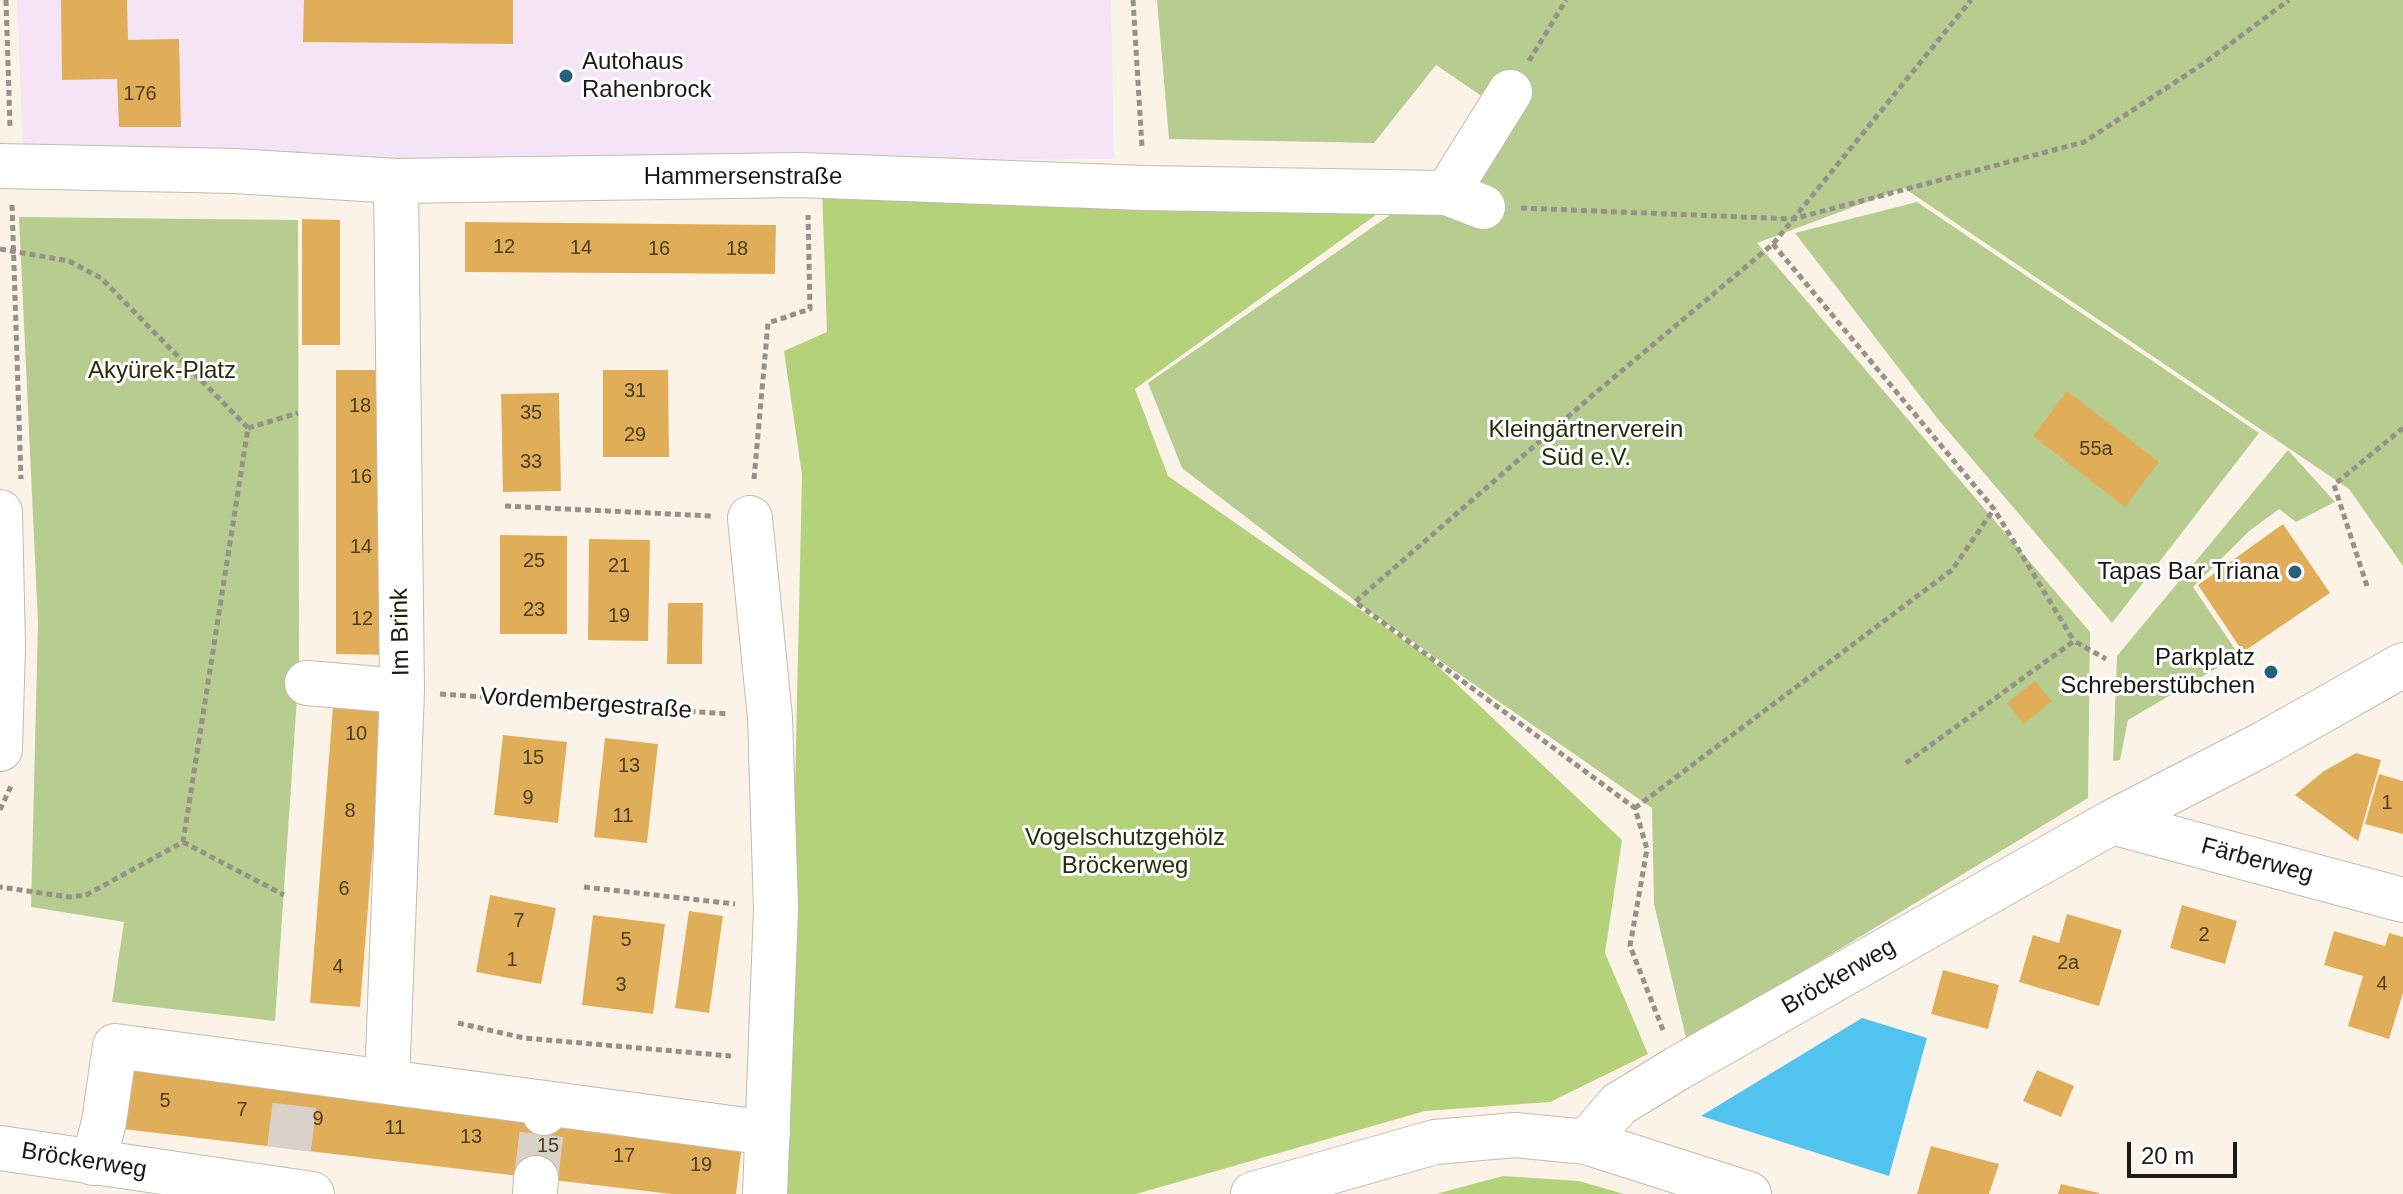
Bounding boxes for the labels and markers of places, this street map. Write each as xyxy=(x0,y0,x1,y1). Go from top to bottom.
place label: Autohaus Rahenbrock xyxy=(582,48,711,104)
marker: Autohaus Rahenbrock xyxy=(557,67,575,85)
place label: Tapas Bar Triana xyxy=(2097,558,2279,586)
marker: Tapas Bar Triana xyxy=(2286,563,2304,581)
place label: Parkplatz Schreberstübchen xyxy=(2060,644,2255,700)
marker: Parkplatz Schreberstübchen xyxy=(2262,663,2280,681)

